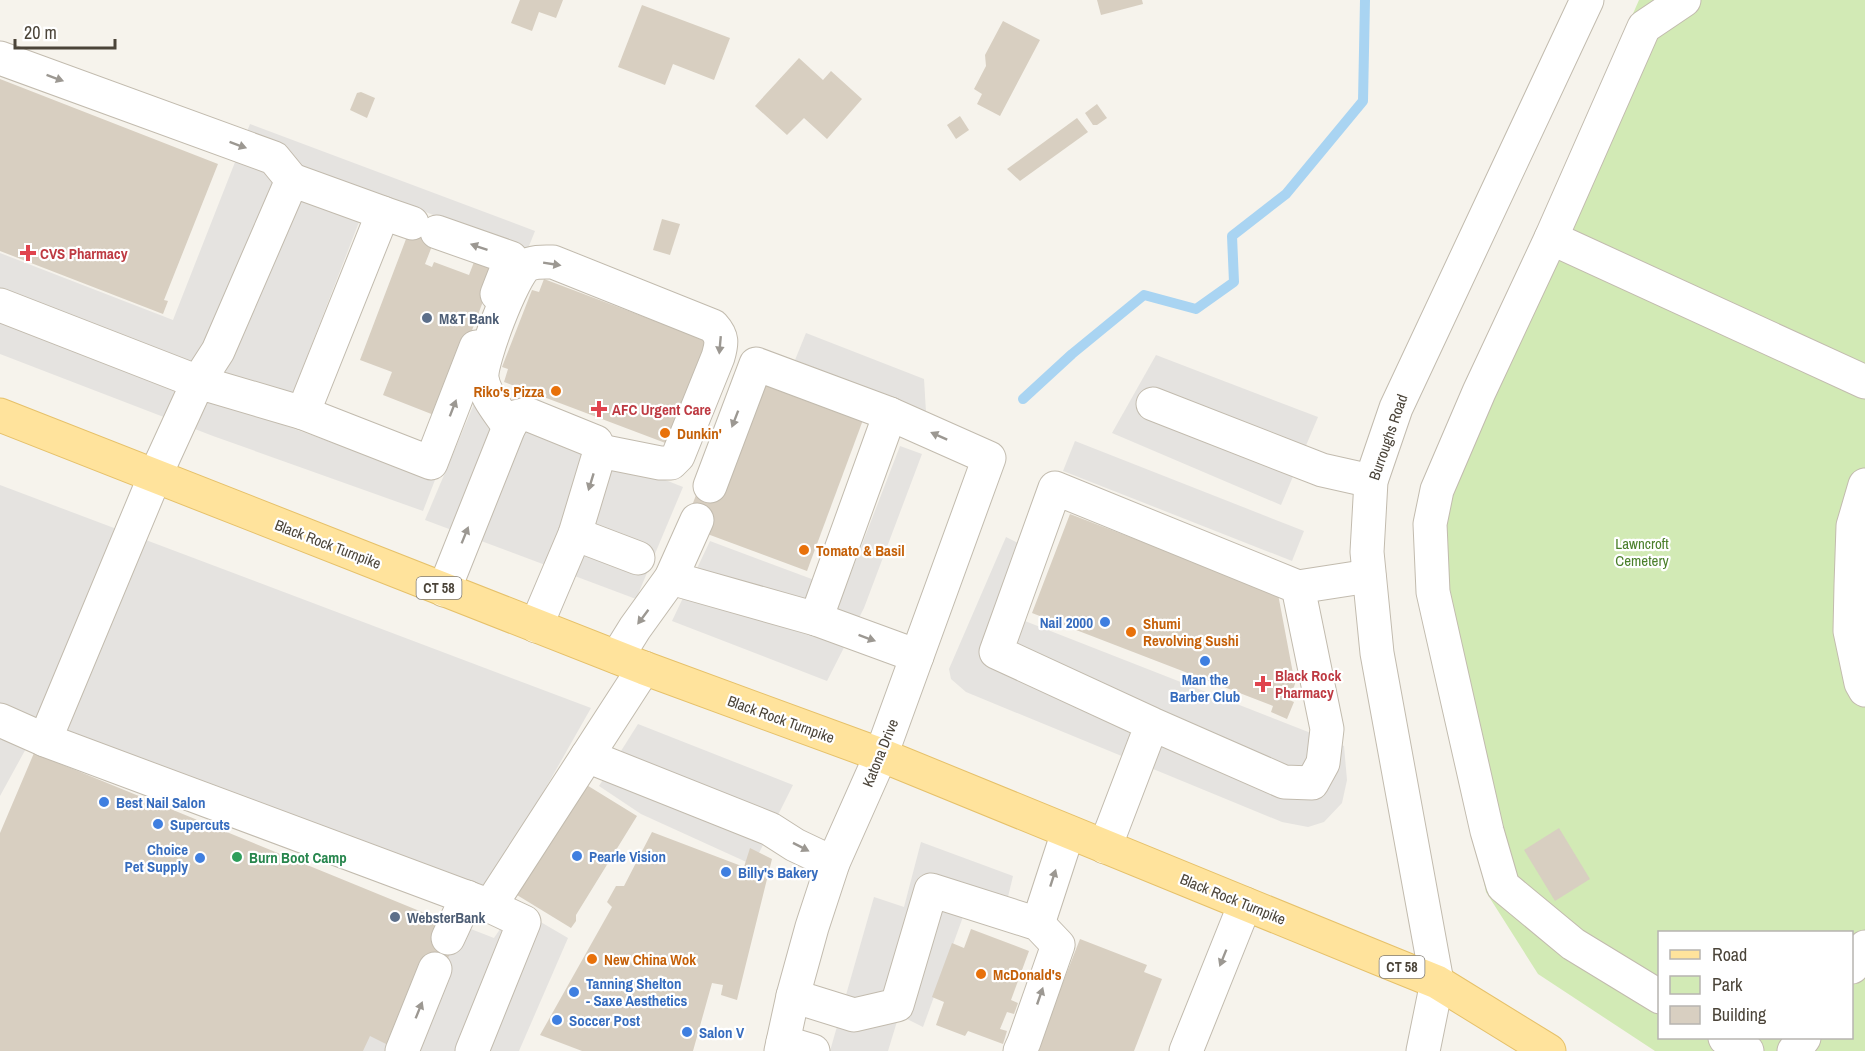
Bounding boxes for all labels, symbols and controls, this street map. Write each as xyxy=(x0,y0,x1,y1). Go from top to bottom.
scale bar xyxy=(15,12,116,50)
text: 20 m xyxy=(24,20,57,45)
one-way arrow xyxy=(46,73,64,83)
one-way arrow xyxy=(229,140,247,150)
one-way arrow xyxy=(470,241,488,251)
place label: CVS Pharmacy xyxy=(40,243,128,264)
marker: CVS Pharmacy xyxy=(21,246,35,260)
one-way arrow xyxy=(543,260,562,269)
place label: M&T Bank xyxy=(439,308,499,329)
marker: M&T Bank xyxy=(420,311,434,325)
one-way arrow xyxy=(715,336,725,355)
place label: Riko's Pizza xyxy=(473,381,544,402)
marker: Riko's Pizza xyxy=(549,384,563,398)
street label: Burroughs Road xyxy=(1363,391,1413,483)
one-way arrow xyxy=(448,399,458,417)
place label: AFC Urgent Care xyxy=(612,399,711,420)
marker: AFC Urgent Care xyxy=(590,400,608,418)
one-way arrow xyxy=(730,410,740,428)
place label: Dunkin' xyxy=(677,423,722,444)
marker: Dunkin' xyxy=(658,426,672,440)
one-way arrow xyxy=(931,432,948,441)
one-way arrow xyxy=(586,473,595,491)
street label: Black Rock Turnpike xyxy=(272,514,384,574)
one-way arrow xyxy=(461,526,471,544)
park label: Lawncroft Cemetery xyxy=(1615,533,1670,571)
place label: Tomato & Basil xyxy=(816,540,905,561)
marker: Tomato & Basil xyxy=(797,543,811,557)
road number: CT 58 xyxy=(416,577,462,599)
one-way arrow xyxy=(637,609,649,625)
place label: Nail 2000 xyxy=(1040,612,1093,633)
place label: Shumi Revolving Sushi xyxy=(1143,613,1239,651)
marker: Nail 2000 xyxy=(1098,615,1112,629)
marker: Shumi Revolving Sushi xyxy=(1124,625,1138,639)
one-way arrow xyxy=(858,633,876,643)
marker: Man the Barber Club xyxy=(1198,654,1212,668)
place label: Black Rock Pharmacy xyxy=(1275,665,1341,703)
place label: Man the Barber Club xyxy=(1170,669,1240,707)
marker: Black Rock Pharmacy xyxy=(1256,677,1270,691)
street label: Black Rock Turnpike xyxy=(725,690,837,748)
street label: Katona Drive xyxy=(857,716,903,790)
place label: Best Nail Salon xyxy=(116,792,206,813)
marker: Best Nail Salon xyxy=(97,795,111,809)
place label: Supercuts xyxy=(170,814,230,835)
marker: Supercuts xyxy=(151,817,165,831)
place label: Choice Pet Supply xyxy=(124,839,188,877)
one-way arrow xyxy=(792,842,809,852)
place label: Pearle Vision xyxy=(589,846,666,867)
place label: Burn Boot Camp xyxy=(249,847,347,868)
marker: Pearle Vision xyxy=(570,849,584,863)
marker: Burn Boot Camp xyxy=(230,850,244,864)
marker: Choice Pet Supply xyxy=(193,851,207,865)
place label: Billy's Bakery xyxy=(738,862,818,883)
marker: Billy's Bakery xyxy=(719,865,733,879)
street label: Black Rock Turnpike xyxy=(1177,868,1289,930)
one-way arrow xyxy=(1049,869,1058,887)
place label: WebsterBank xyxy=(407,907,486,928)
marker: WebsterBank xyxy=(388,910,402,924)
legend xyxy=(1658,931,1853,1039)
text: Road xyxy=(1712,942,1747,967)
place label: New China Wok xyxy=(604,949,696,970)
one-way arrow xyxy=(1218,949,1228,967)
marker: New China Wok xyxy=(585,952,599,966)
road number: CT 58 xyxy=(1380,956,1424,978)
place label: McDonald's xyxy=(993,964,1062,985)
marker: McDonald's xyxy=(974,967,988,981)
text: Park xyxy=(1712,972,1743,997)
place label: Tanning Shelton - Saxe Aesthetics xyxy=(586,973,688,1011)
marker: Tanning Shelton - Saxe Aesthetics xyxy=(567,985,581,999)
one-way arrow xyxy=(1036,987,1045,1005)
one-way arrow xyxy=(414,1001,424,1019)
text: Building xyxy=(1712,1002,1767,1027)
place label: Soccer Post xyxy=(569,1010,640,1031)
marker: Soccer Post xyxy=(550,1013,564,1027)
place label: Salon V xyxy=(699,1022,745,1043)
marker: Salon V xyxy=(680,1025,694,1039)

